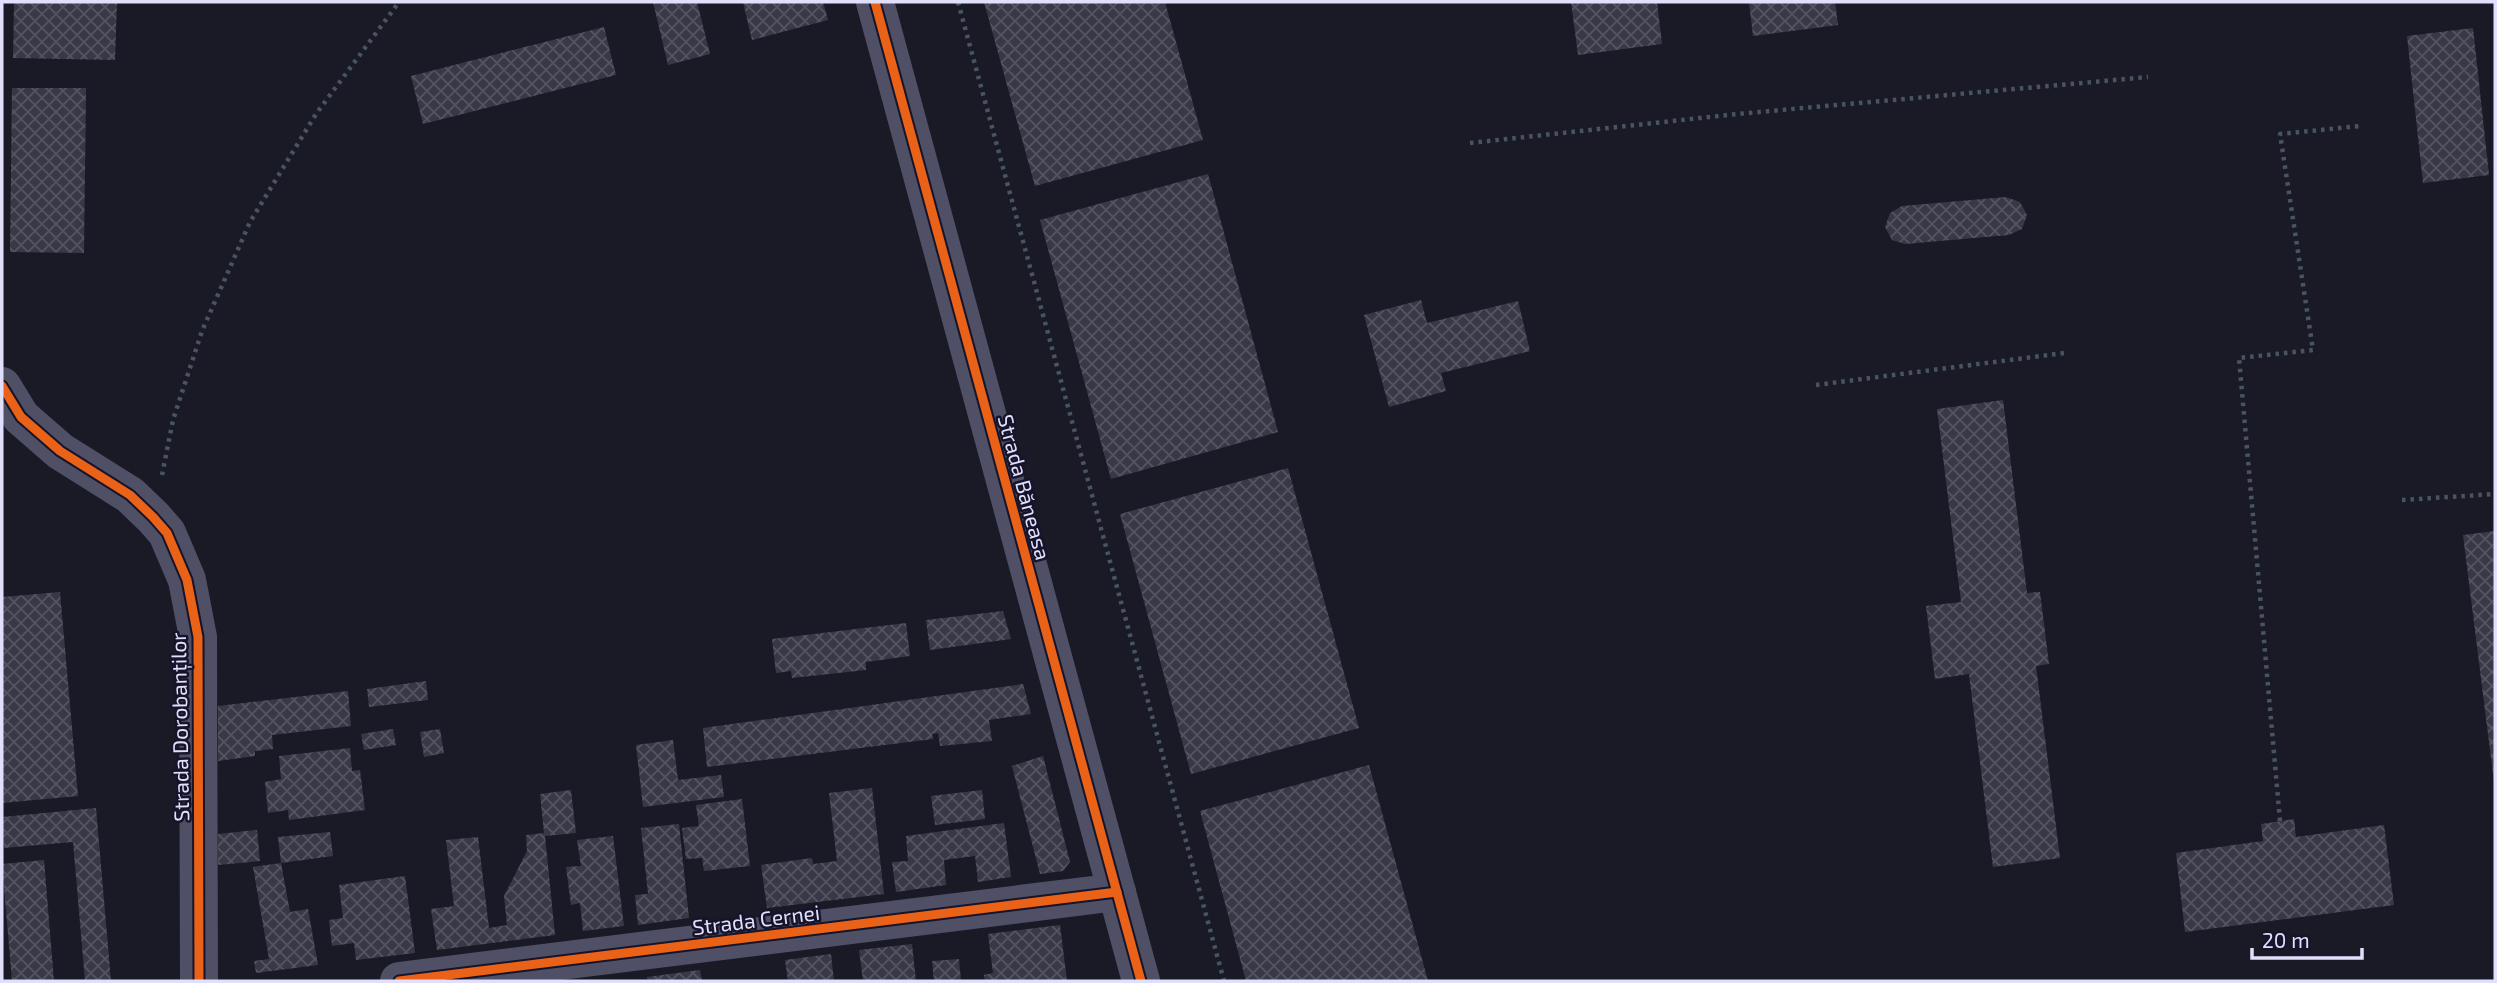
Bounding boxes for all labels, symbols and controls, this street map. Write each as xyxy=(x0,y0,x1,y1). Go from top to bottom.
street label: Strada Băneasa xyxy=(994,412,1056,562)
street label: Strada Dorobanților xyxy=(165,632,195,822)
street label: Strada Cernei xyxy=(691,899,821,939)
scale bar xyxy=(2252,916,2362,960)
text: 20 m xyxy=(2262,927,2310,952)

